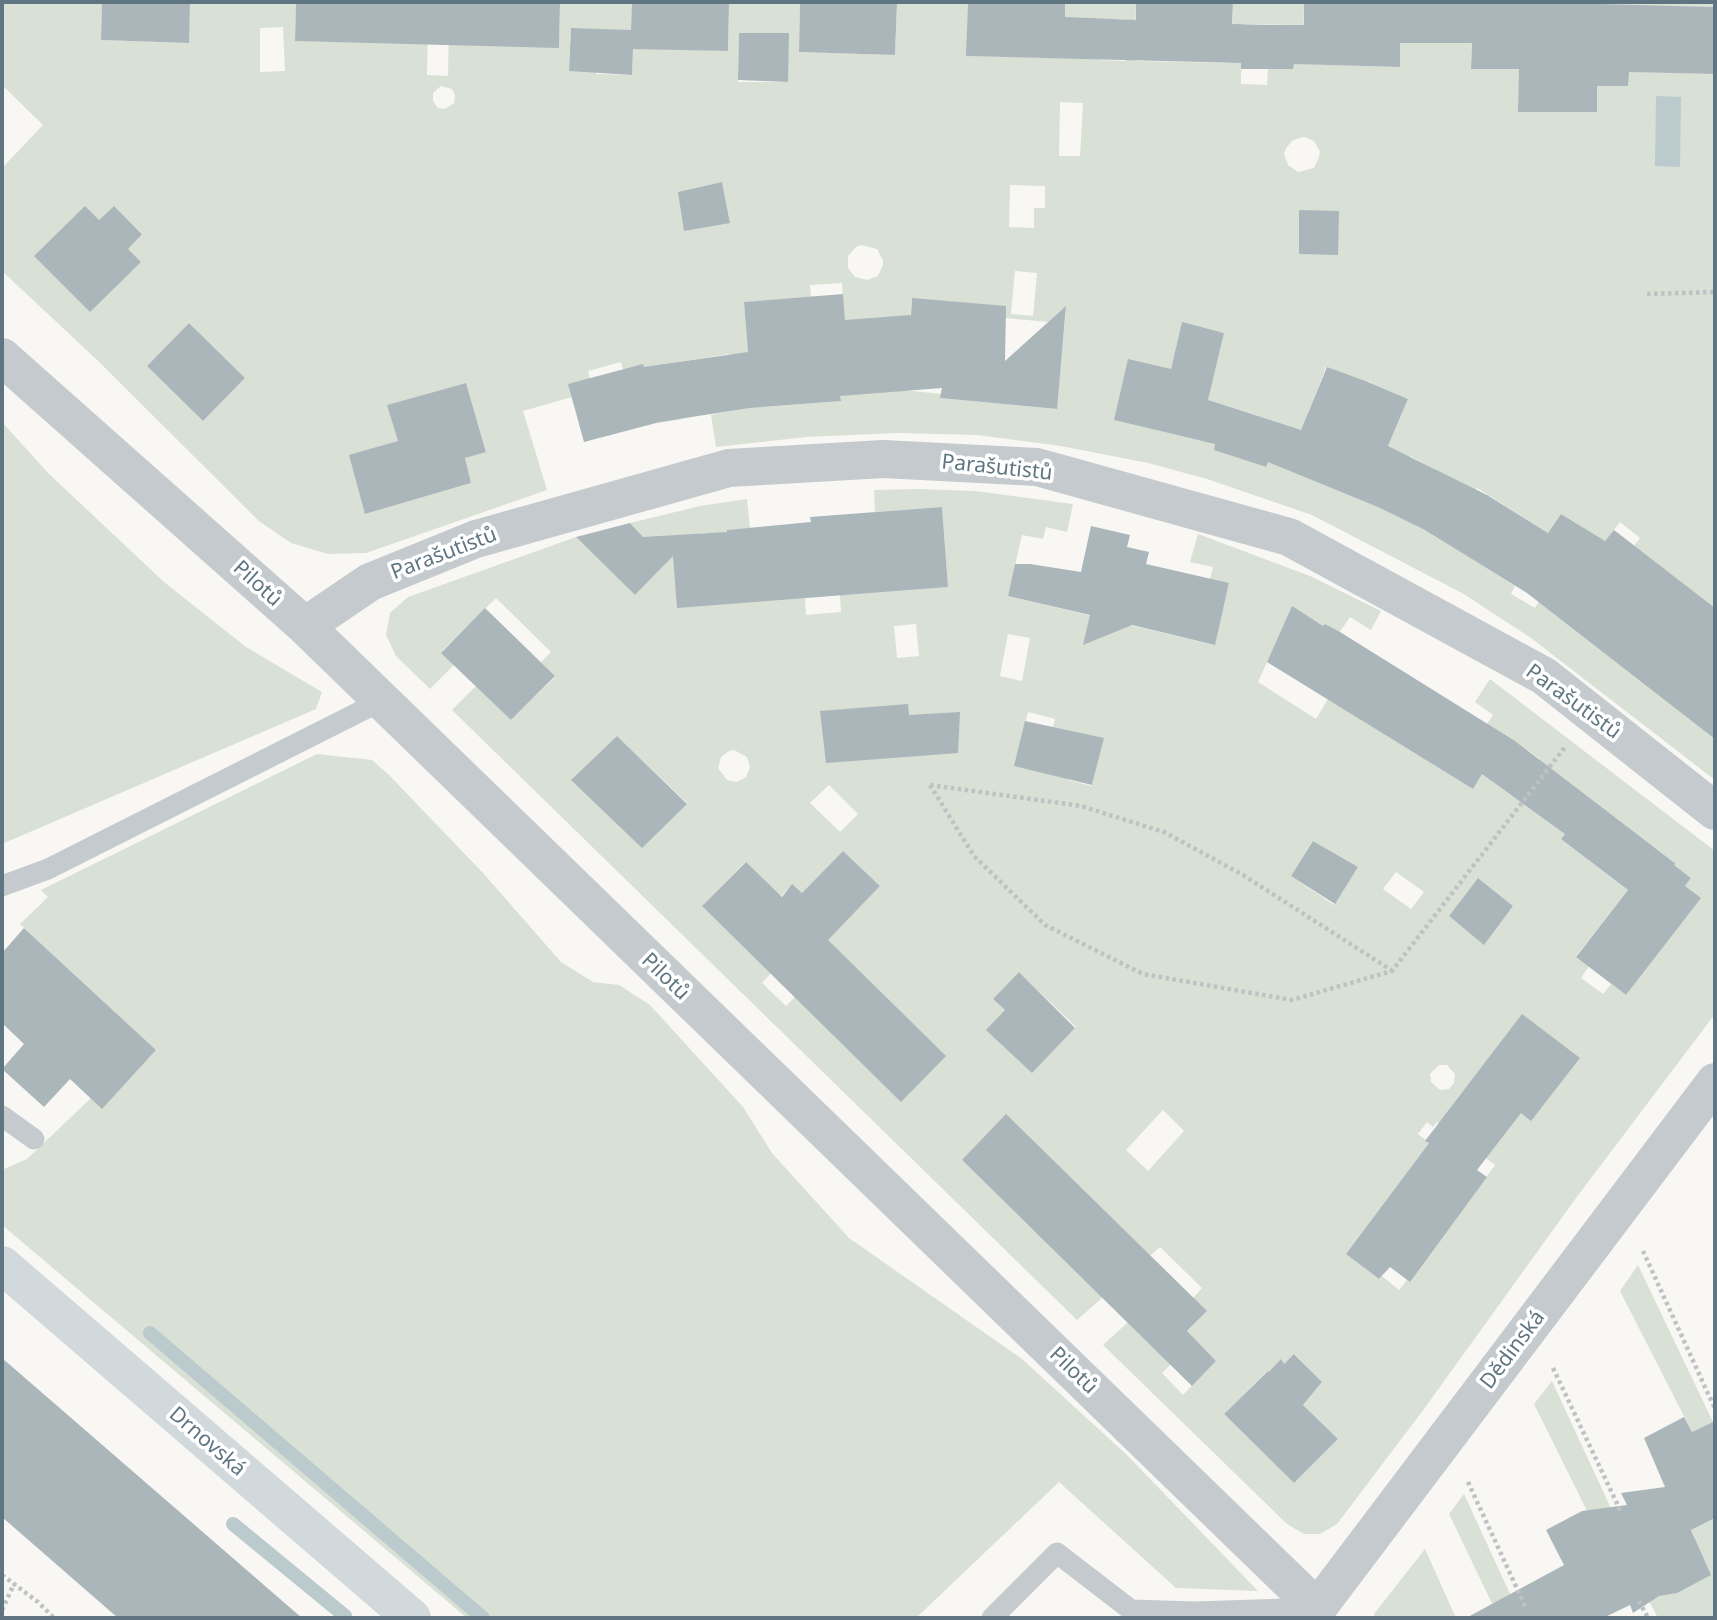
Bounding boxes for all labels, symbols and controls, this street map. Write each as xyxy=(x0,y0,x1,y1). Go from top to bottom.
street label: Parašutistů xyxy=(940,450,1054,486)
street label: Parašutistů xyxy=(388,522,500,586)
street label: Pilotů xyxy=(227,556,287,612)
street label: Parašutistů xyxy=(1521,659,1625,745)
street label: Pilotů xyxy=(636,948,694,1006)
street label: Dědinská xyxy=(1475,1306,1551,1394)
street label: Pilotů xyxy=(1044,1342,1102,1400)
street label: Drnovská xyxy=(164,1402,250,1482)

